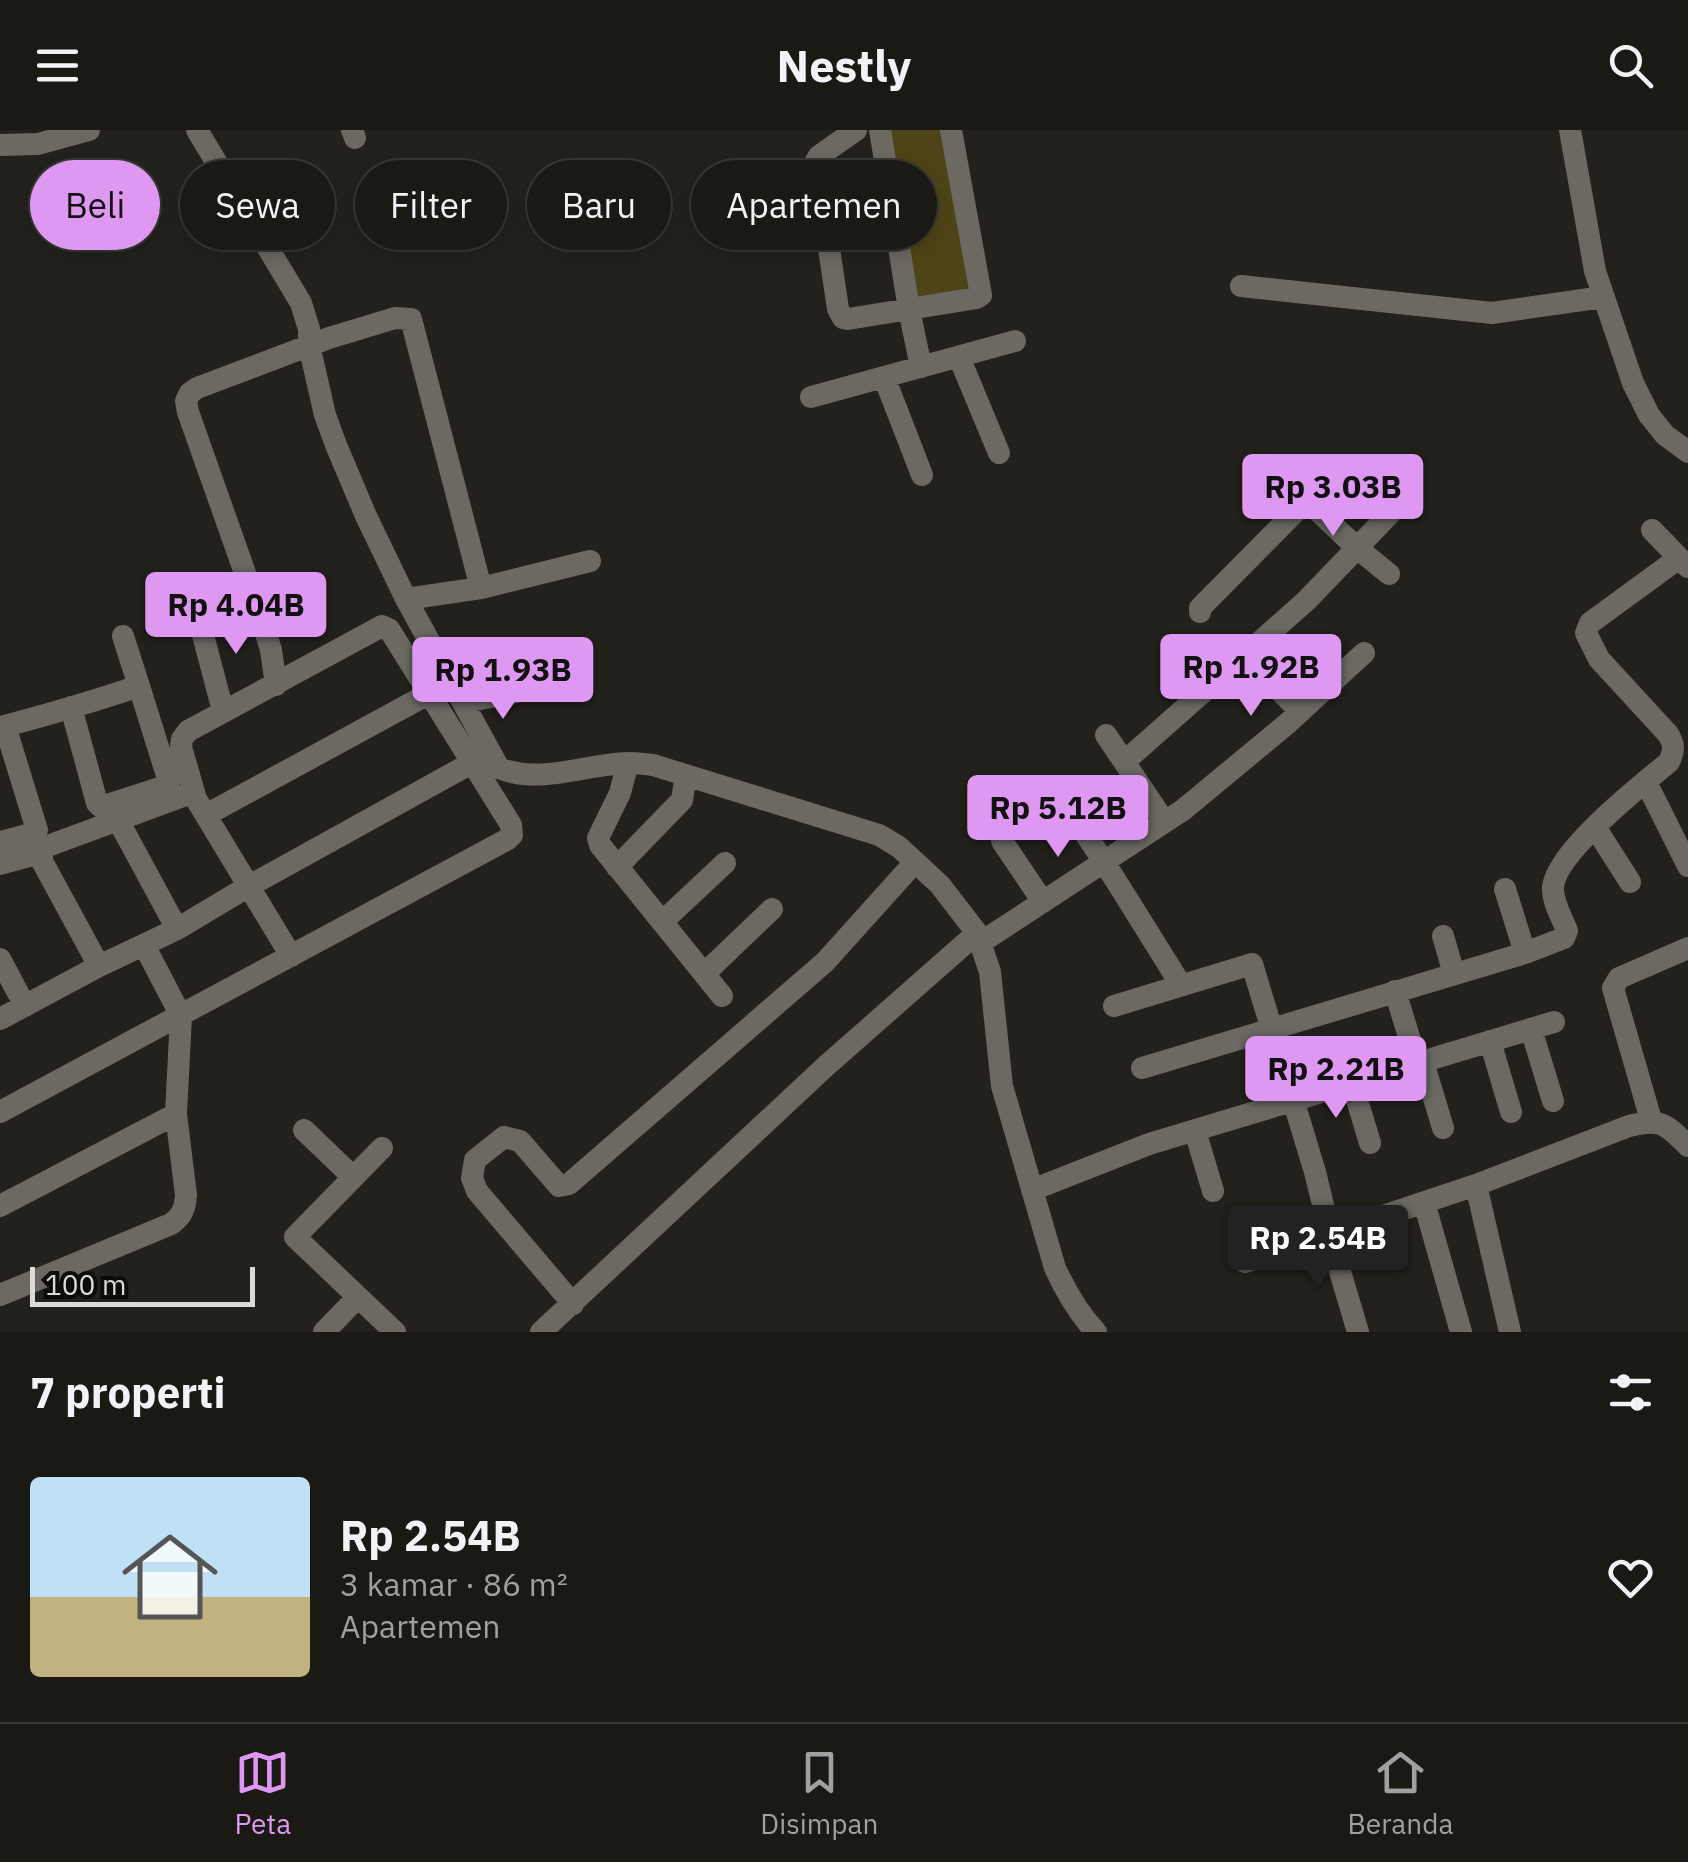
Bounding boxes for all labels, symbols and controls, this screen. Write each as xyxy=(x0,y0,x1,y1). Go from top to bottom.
text: Nestly xyxy=(777,36,911,94)
icon: menu xyxy=(30,38,85,93)
icon: search xyxy=(1603,38,1658,93)
chip: Beli xyxy=(30,160,160,250)
chip: Sewa xyxy=(180,160,335,250)
chip: Filter xyxy=(355,160,507,250)
chip: Baru xyxy=(527,160,671,250)
chip: Apartemen xyxy=(691,160,937,250)
pin: Rp 3.03B xyxy=(1230,454,1436,539)
text: Rp 3.03B xyxy=(1264,465,1402,507)
pin: Rp 4.04B xyxy=(133,572,339,657)
text: Rp 4.04B xyxy=(167,583,305,625)
pin: Rp 1.92B xyxy=(1148,634,1354,719)
pin: Rp 1.93B xyxy=(400,637,606,722)
text: Rp 1.92B xyxy=(1182,645,1320,687)
text: Rp 1.93B xyxy=(434,648,572,690)
pin: Rp 5.12B xyxy=(955,775,1161,860)
text: Rp 5.12B xyxy=(989,786,1127,828)
pin: Rp 2.21B xyxy=(1233,1036,1439,1121)
text: Rp 2.21B xyxy=(1267,1047,1405,1089)
pin: Rp 2.54B xyxy=(1215,1205,1421,1290)
text: Rp 2.54B xyxy=(1249,1216,1387,1258)
scale bar xyxy=(30,1262,255,1306)
text: 100 m xyxy=(45,1266,126,1303)
text: 7 properti xyxy=(30,1365,225,1420)
icon: filters xyxy=(1603,1365,1658,1420)
text: Rp 2.54B xyxy=(340,1508,520,1563)
icon: home xyxy=(110,1517,230,1637)
icon: heart xyxy=(1603,1550,1658,1605)
text: 3 kamar · 86 m² xyxy=(340,1563,568,1605)
text: Apartemen xyxy=(340,1605,500,1647)
tab: Peta xyxy=(235,1745,291,1842)
tab: Disimpan xyxy=(760,1745,878,1842)
tab: Beranda xyxy=(1348,1745,1453,1842)

